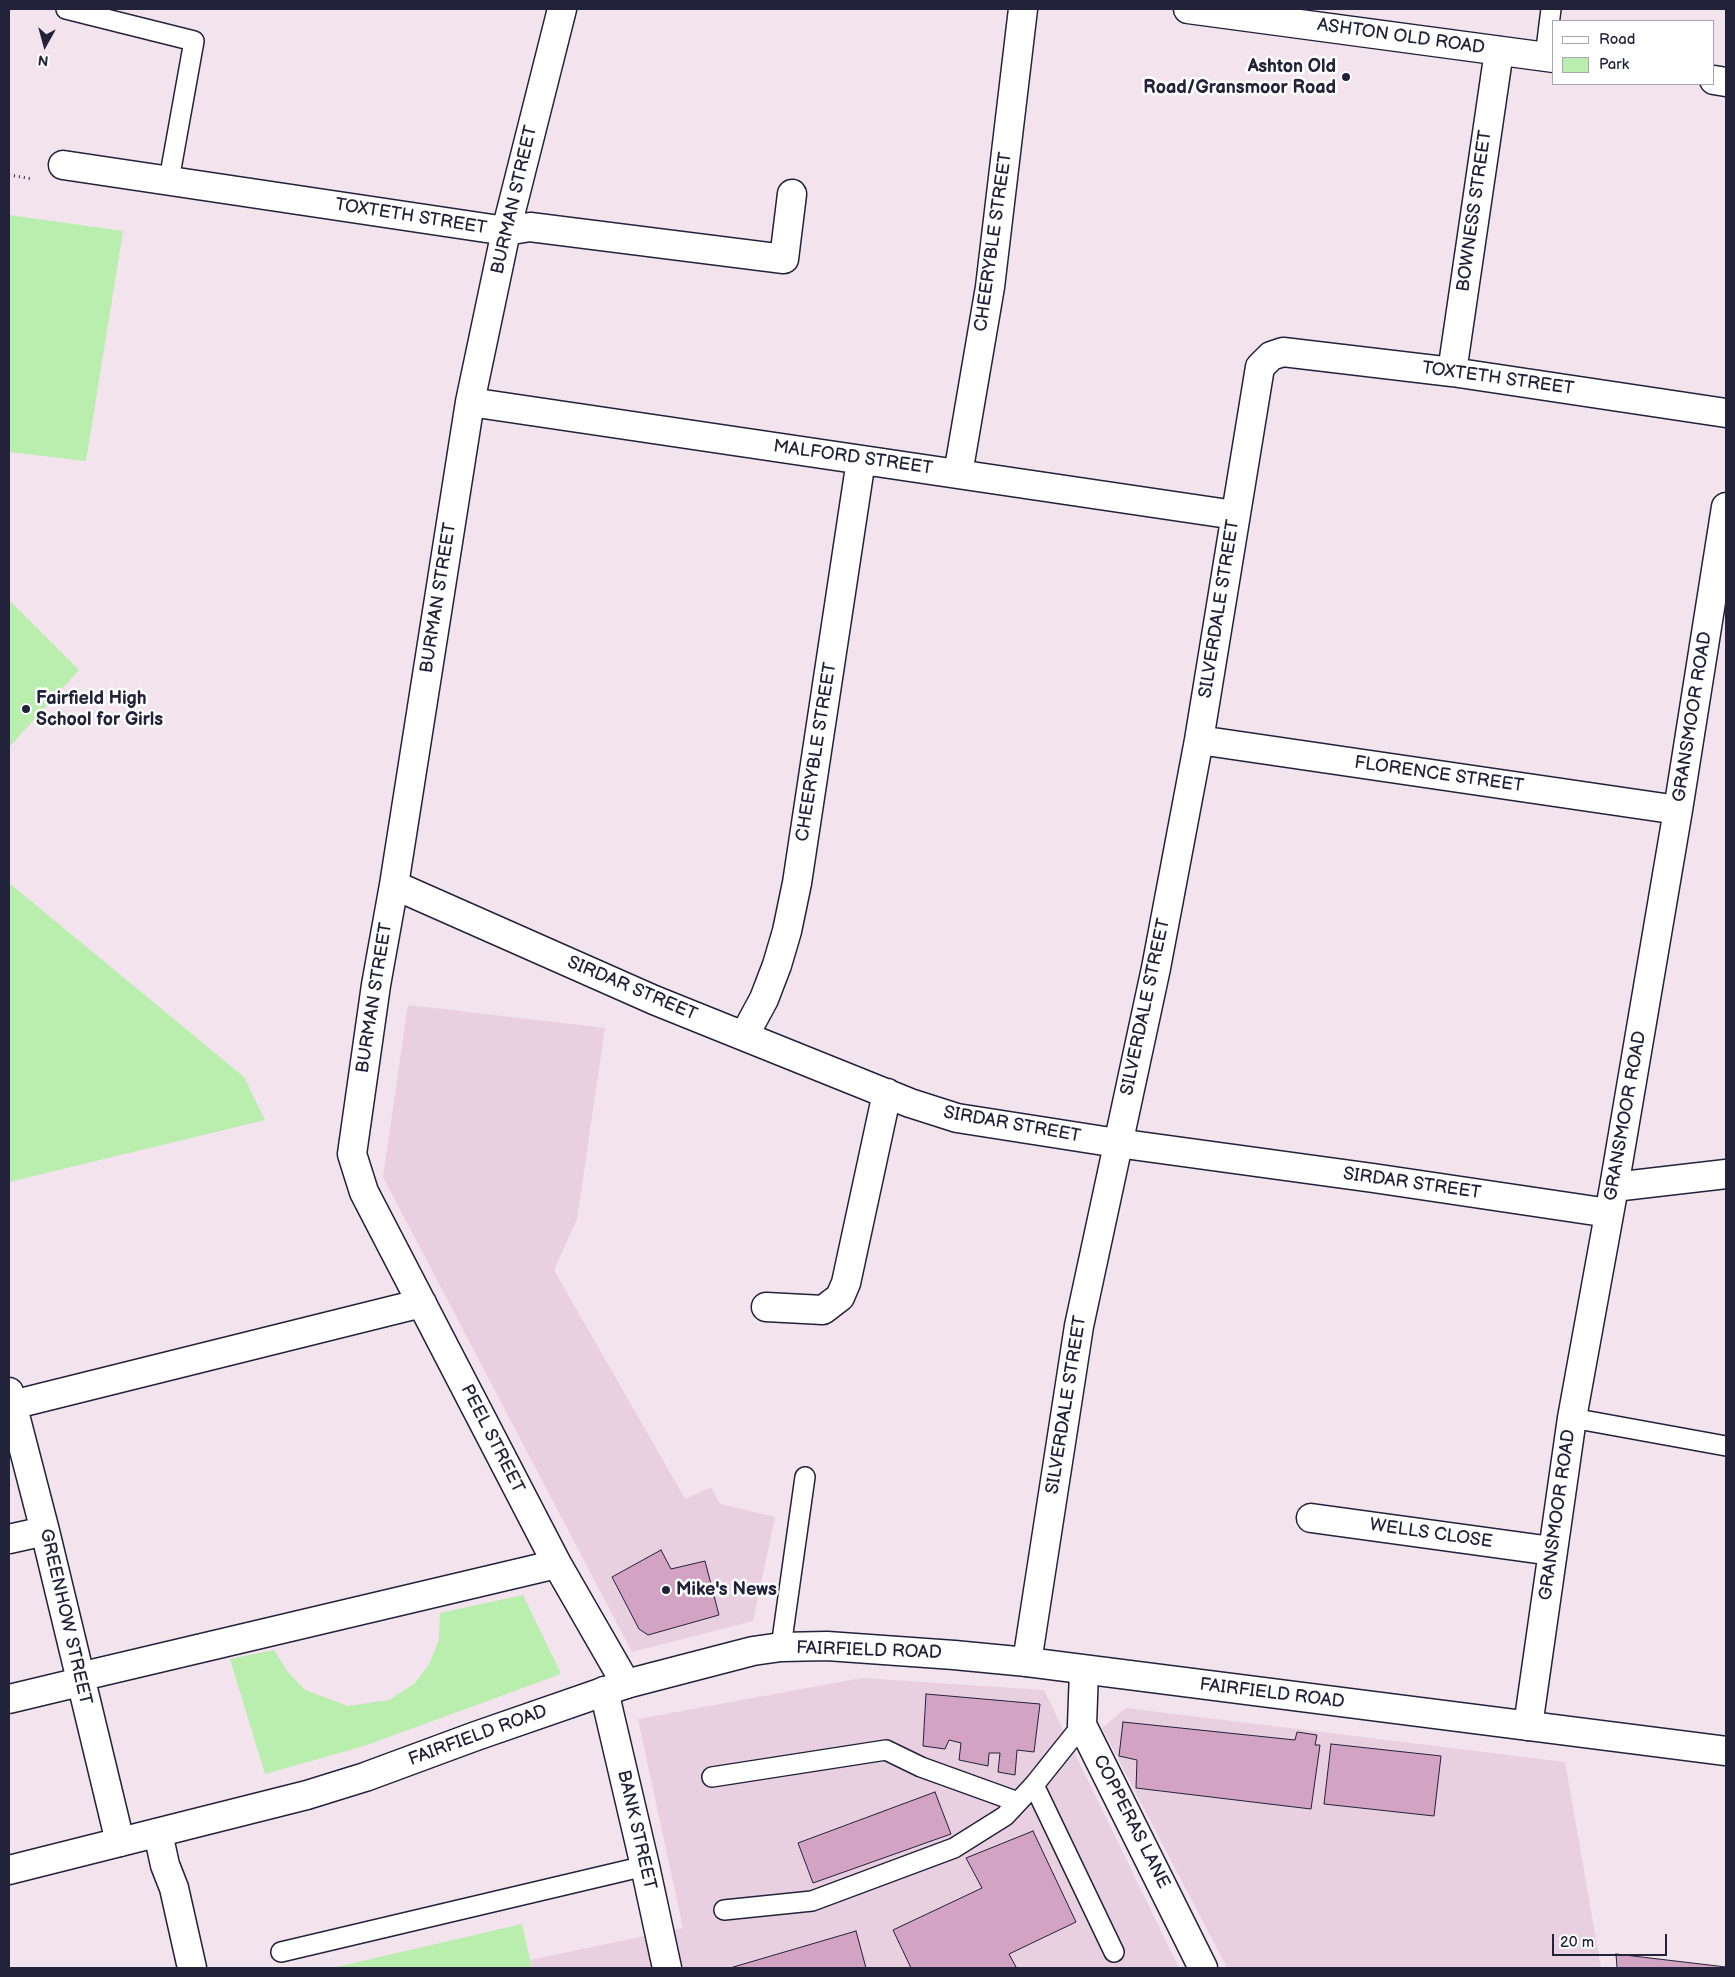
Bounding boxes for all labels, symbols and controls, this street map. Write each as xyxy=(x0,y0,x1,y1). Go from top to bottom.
street label: ASHTON OLD ROAD xyxy=(1316,15,1486,59)
north arrow xyxy=(20,20,70,70)
legend xyxy=(1552,20,1715,85)
text: Road xyxy=(1599,30,1635,49)
text: N xyxy=(37,51,49,69)
text: Park xyxy=(1599,55,1629,74)
place label: Ashton Old Road/Gransmoor Road xyxy=(1143,56,1336,98)
marker: Ashton Old Road/Gransmoor Road xyxy=(1340,71,1352,83)
street label: BURMAN STREET xyxy=(487,124,543,276)
street label: BOWNESS STREET xyxy=(1453,129,1497,293)
street label: CHEERYBLE STREET xyxy=(971,151,1017,333)
street label: TOXTETH STREET xyxy=(334,194,488,240)
street label: TOXTETH STREET xyxy=(1421,358,1575,400)
street label: MALFORD STREET xyxy=(772,436,934,480)
street label: SILVERDALE STREET xyxy=(1195,518,1245,700)
street label: BURMAN STREET xyxy=(416,521,462,675)
street label: GRANSMOOR ROAD xyxy=(1669,630,1717,804)
street label: CHEERYBLE STREET xyxy=(792,661,842,843)
place label: Fairfield High School for Girls xyxy=(36,688,163,731)
marker: Fairfield High School for Girls xyxy=(20,703,32,715)
street label: FLORENCE STREET xyxy=(1353,752,1525,798)
street label: SILVERDALE STREET xyxy=(1117,917,1175,1097)
street label: BURMAN STREET xyxy=(352,921,398,1075)
street label: SIRDAR STREET xyxy=(564,952,700,1026)
street label: GRANSMOOR ROAD xyxy=(1600,1029,1652,1203)
street label: SIRDAR STREET xyxy=(942,1102,1082,1148)
street label: SIRDAR STREET xyxy=(1342,1164,1482,1204)
street label: SILVERDALE STREET xyxy=(1042,1314,1092,1496)
street label: PEEL STREET xyxy=(455,1381,529,1497)
street label: GRANSMOOR ROAD xyxy=(1535,1428,1581,1602)
street label: WELLS CLOSE xyxy=(1368,1515,1494,1553)
street label: GREENHOW STREET xyxy=(34,1527,96,1707)
place label: Mike's News xyxy=(676,1579,777,1601)
marker: Mike's News xyxy=(660,1584,672,1596)
street label: FAIRFIELD ROAD xyxy=(796,1638,942,1664)
street label: FAIRFIELD ROAD xyxy=(1198,1674,1346,1714)
street label: FAIRFIELD ROAD xyxy=(406,1701,550,1771)
street label: COPPERAS LANE xyxy=(1088,1751,1174,1893)
street label: BANK STREET xyxy=(612,1768,660,1892)
scale bar xyxy=(1555,1924,1670,1956)
text: 20 m xyxy=(1560,1933,1594,1952)

